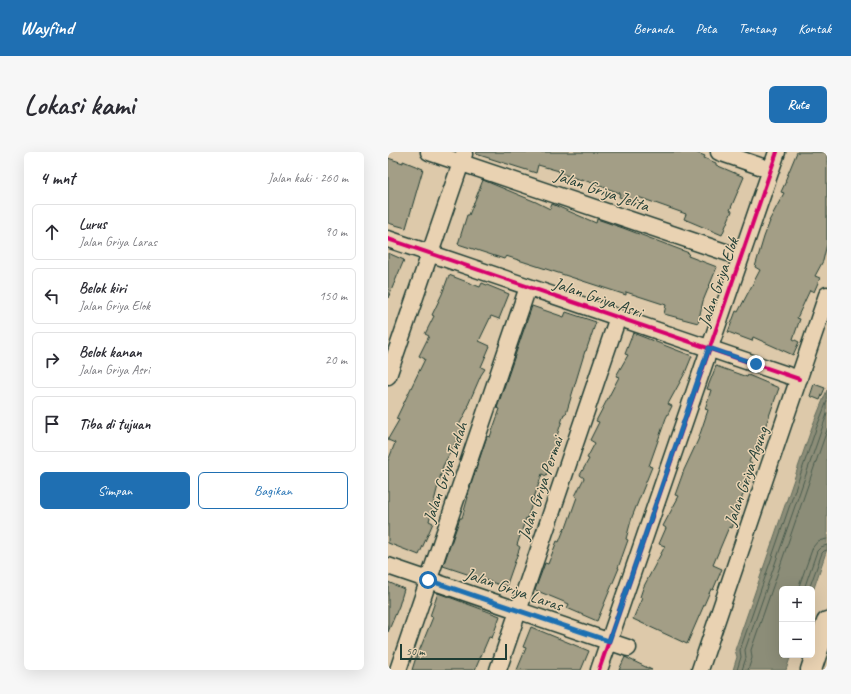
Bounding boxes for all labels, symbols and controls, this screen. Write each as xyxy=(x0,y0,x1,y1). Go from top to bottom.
text: Wayfind xyxy=(20,16,73,40)
text: Beranda xyxy=(634,20,674,37)
text: Peta xyxy=(696,20,717,37)
text: Tentang xyxy=(739,20,776,37)
text: Kontak xyxy=(798,20,831,37)
button: Rute xyxy=(769,86,827,123)
text: Lokasi kami xyxy=(24,87,134,122)
street label: Jalan Griya Jelita xyxy=(551,164,653,217)
text: 4 mnt xyxy=(40,168,75,189)
text: Jalan kaki · 260 m xyxy=(268,170,348,186)
text: Lurus xyxy=(79,215,107,234)
icon: ahead xyxy=(41,221,63,243)
text: 90 m xyxy=(325,224,347,240)
street label: Jalan Griya Elok xyxy=(693,233,744,330)
text: Jalan Griya Laras xyxy=(79,234,157,250)
street label: Jalan Griya Asri xyxy=(550,272,647,323)
text: Belok kiri xyxy=(79,279,126,298)
icon: left xyxy=(41,285,63,307)
text: 150 m xyxy=(319,288,347,304)
text: Jalan Griya Elok xyxy=(79,298,150,314)
text: Belok kanan xyxy=(79,343,142,362)
icon: right xyxy=(41,349,63,371)
text: 20 m xyxy=(325,352,347,368)
route end xyxy=(747,355,765,373)
text: Jalan Griya Asri xyxy=(79,362,150,378)
icon: arrive xyxy=(41,413,63,435)
text: Tiba di tujuan xyxy=(79,415,150,434)
street label: Jalan Griya Indah xyxy=(418,418,473,526)
street label: Jalan Griya Agung xyxy=(719,423,774,529)
street label: Jalan Griya Permai xyxy=(513,432,569,544)
button: Simpan xyxy=(40,472,190,509)
button: Bagikan xyxy=(198,472,348,509)
street label: Jalan Griya Laras xyxy=(461,563,567,617)
route start xyxy=(419,571,437,589)
map controls xyxy=(779,586,815,658)
button: + xyxy=(779,586,815,622)
button: − xyxy=(779,622,815,658)
scale bar xyxy=(400,642,507,661)
text: 50 m xyxy=(406,644,425,658)

